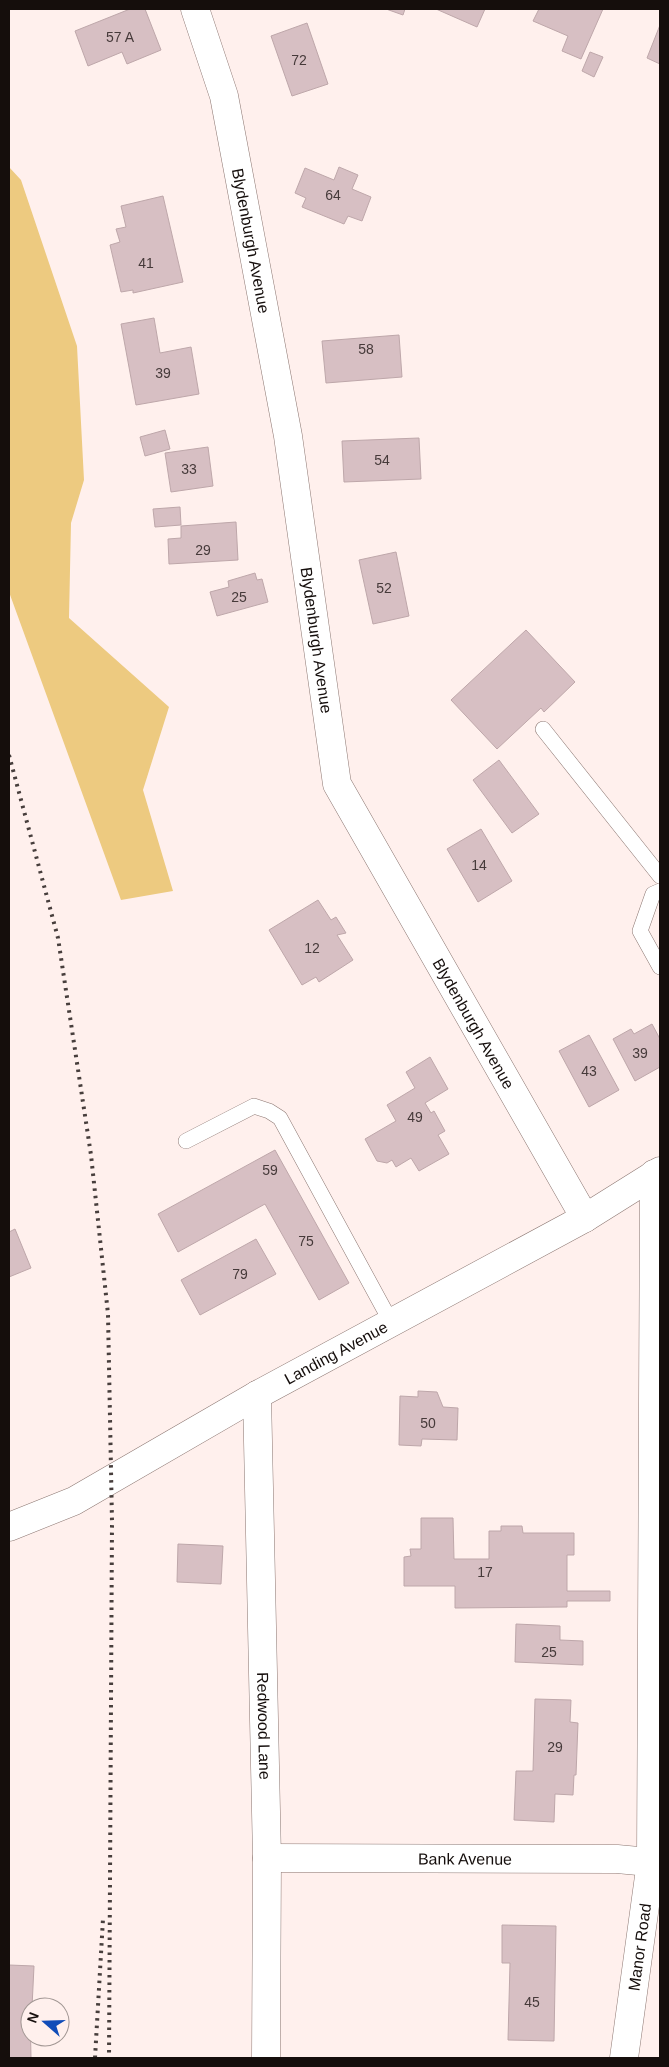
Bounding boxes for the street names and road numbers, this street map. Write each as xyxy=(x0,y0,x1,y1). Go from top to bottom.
street label: Blydenburgh Avenue xyxy=(229,167,273,315)
street label: Blydenburgh Avenue xyxy=(298,566,335,715)
street label: Blydenburgh Avenue xyxy=(430,955,518,1092)
street label: Landing Avenue xyxy=(281,1318,390,1387)
street label: Redwood Lane xyxy=(254,1672,274,1780)
street label: Bank Avenue xyxy=(418,1850,512,1867)
street label: Manor Road xyxy=(625,1902,654,1992)

